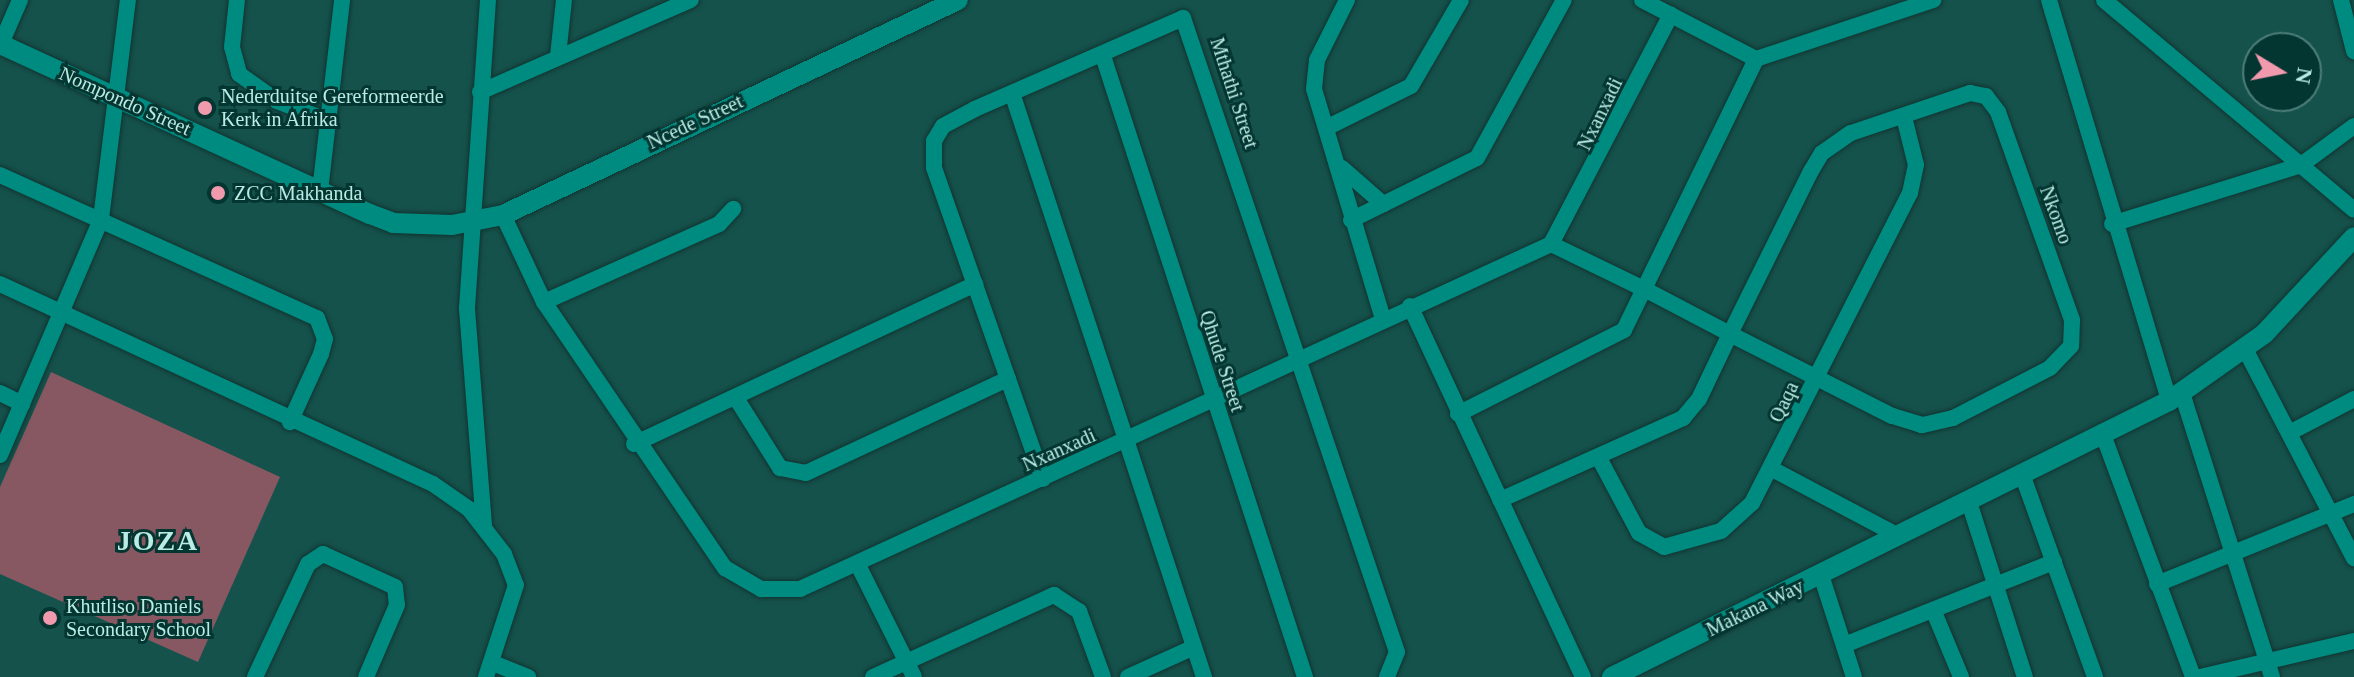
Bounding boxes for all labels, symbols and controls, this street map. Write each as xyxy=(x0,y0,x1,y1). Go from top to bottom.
north arrow xyxy=(2242,32,2322,112)
street label: Mthathi Street xyxy=(1205,35,1263,151)
street label: Nompondo Street xyxy=(55,61,195,141)
text: N xyxy=(2290,66,2318,86)
street label: Nxanxadi xyxy=(1572,74,1628,154)
place label: Nederduitse Gereformeerde Kerk in Afrika xyxy=(221,84,444,131)
street label: Ncede Street xyxy=(643,89,747,155)
marker: Nederduitse Gereformeerde Kerk in Afrika xyxy=(196,99,214,117)
place label: ZCC Makhanda xyxy=(234,181,362,205)
street label: Nkomo xyxy=(2034,183,2078,247)
marker: ZCC Makhanda xyxy=(209,184,227,202)
street label: Qhude Street xyxy=(1194,307,1250,415)
street label: Qaqa xyxy=(1764,378,1804,426)
street label: Nxanxadi xyxy=(1019,423,1099,477)
district label: JOZA xyxy=(117,524,199,558)
street label: Makana Way xyxy=(1702,574,1808,642)
place label: Khutliso Daniels Secondary School xyxy=(66,594,211,641)
marker: Khutliso Daniels Secondary School xyxy=(41,609,59,627)

